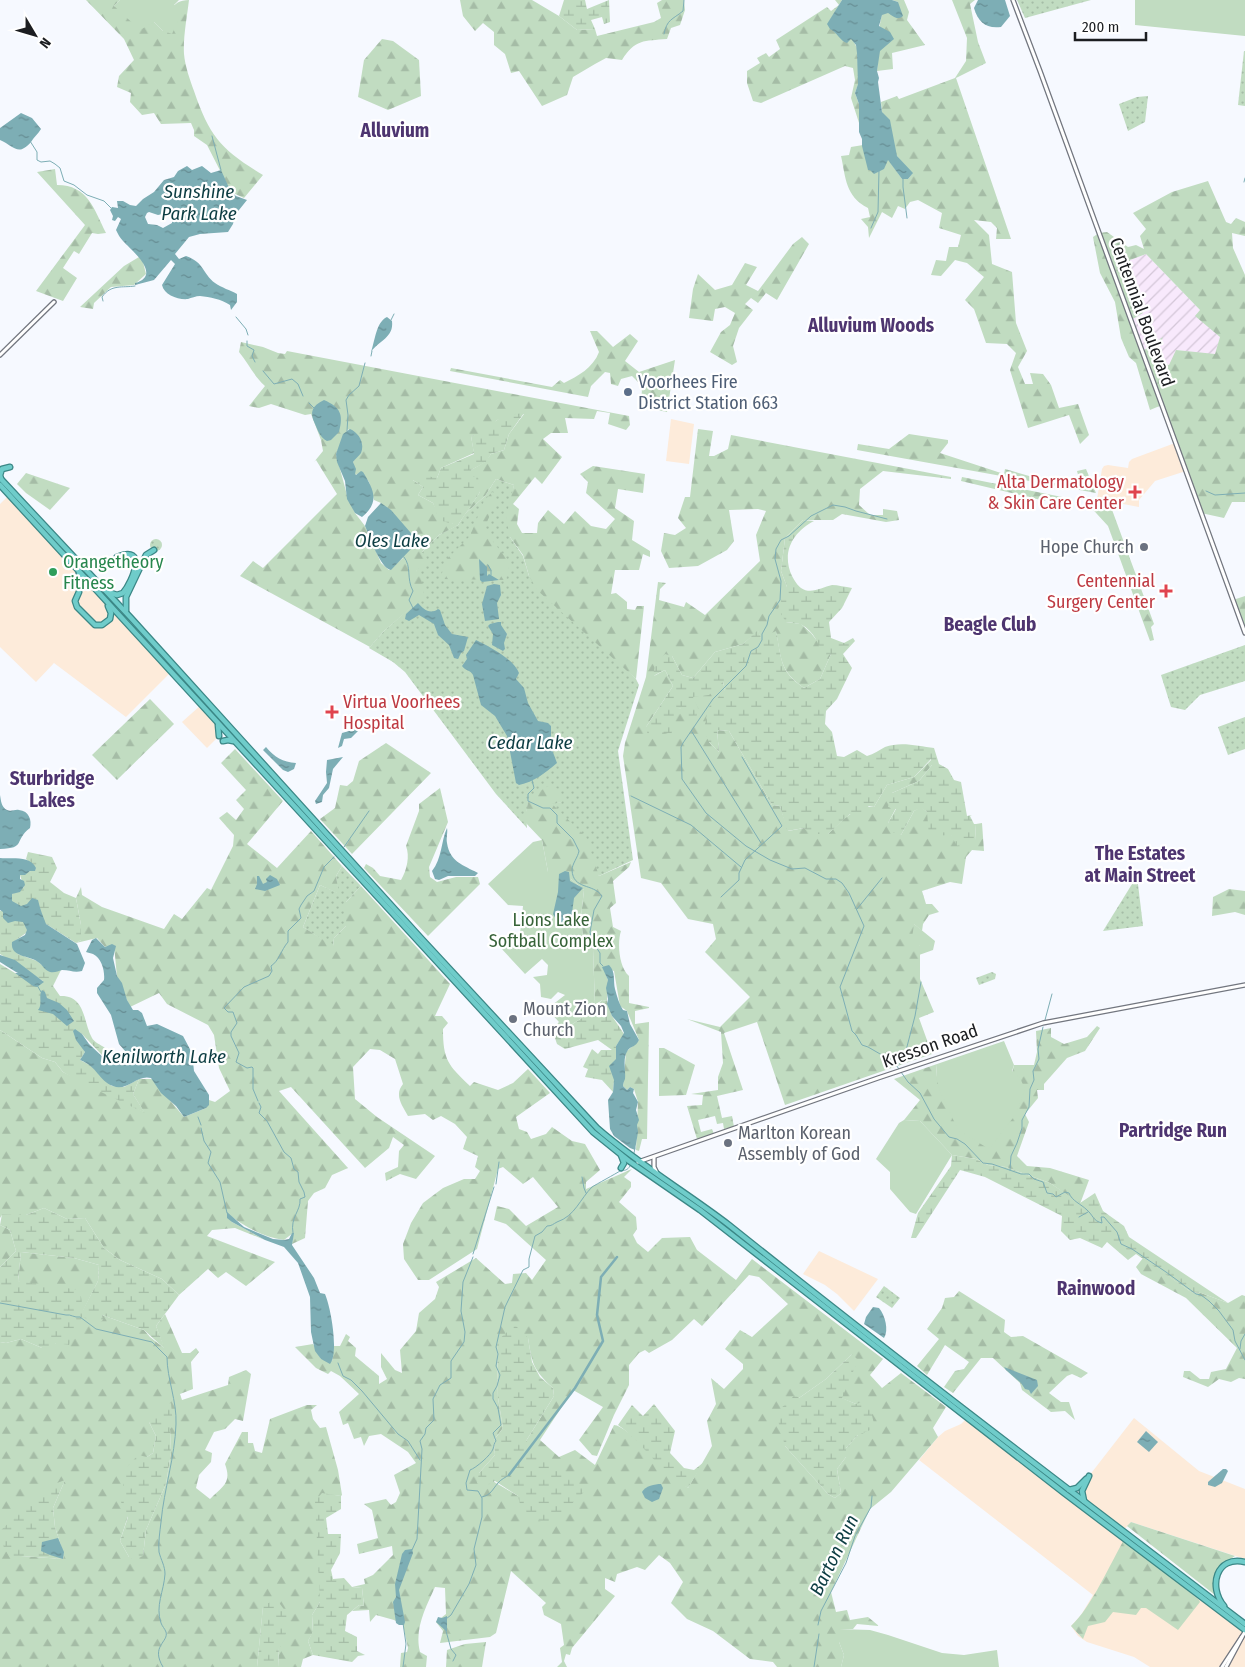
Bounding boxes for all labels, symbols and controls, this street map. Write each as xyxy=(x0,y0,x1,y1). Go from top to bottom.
north arrow xyxy=(10,10,60,60)
scale bar xyxy=(1075,10,1146,42)
text: 200 m xyxy=(1082,18,1119,36)
text: N xyxy=(36,34,54,51)
district label: Alluvium xyxy=(360,119,429,142)
water label: Sunshine Park Lake xyxy=(161,180,237,225)
street label: Centennial Boulevard xyxy=(1105,234,1179,390)
district label: Alluvium Woods xyxy=(807,314,935,337)
place label: Voorhees Fire District Station 663 xyxy=(638,371,778,414)
marker: Voorhees Fire District Station 663 xyxy=(622,386,634,398)
place label: Alta Dermatology & Skin Care Center xyxy=(988,471,1125,514)
marker: Alta Dermatology & Skin Care Center xyxy=(1128,485,1142,499)
water label: Oles Lake xyxy=(355,529,429,552)
place label: Hope Church xyxy=(1040,536,1134,558)
marker: Hope Church xyxy=(1138,541,1150,553)
place label: Orangetheory Fitness xyxy=(63,551,163,594)
marker: Orangetheory Fitness xyxy=(47,566,59,578)
place label: Centennial Surgery Center xyxy=(1047,570,1156,613)
marker: Centennial Surgery Center xyxy=(1159,584,1173,598)
district label: Beagle Club xyxy=(944,613,1036,636)
place label: Virtua Voorhees Hospital xyxy=(343,691,461,734)
marker: Virtua Voorhees Hospital xyxy=(325,705,339,719)
water label: Cedar Lake xyxy=(487,731,573,754)
district label: Sturbridge Lakes xyxy=(10,767,95,812)
district label: The Estates at Main Street xyxy=(1085,842,1196,887)
park label: Lions Lake Softball Complex xyxy=(489,909,613,952)
place label: Mount Zion Church xyxy=(523,998,606,1041)
marker: Mount Zion Church xyxy=(507,1013,519,1025)
street label: Kresson Road xyxy=(879,1019,981,1073)
water label: Kenilworth Lake xyxy=(102,1045,226,1068)
district label: Partridge Run xyxy=(1119,1119,1227,1142)
place label: Marlton Korean Assembly of God xyxy=(738,1122,860,1165)
marker: Marlton Korean Assembly of God xyxy=(722,1137,734,1149)
district label: Rainwood xyxy=(1057,1277,1135,1300)
water label: Barton Run xyxy=(805,1511,863,1599)

